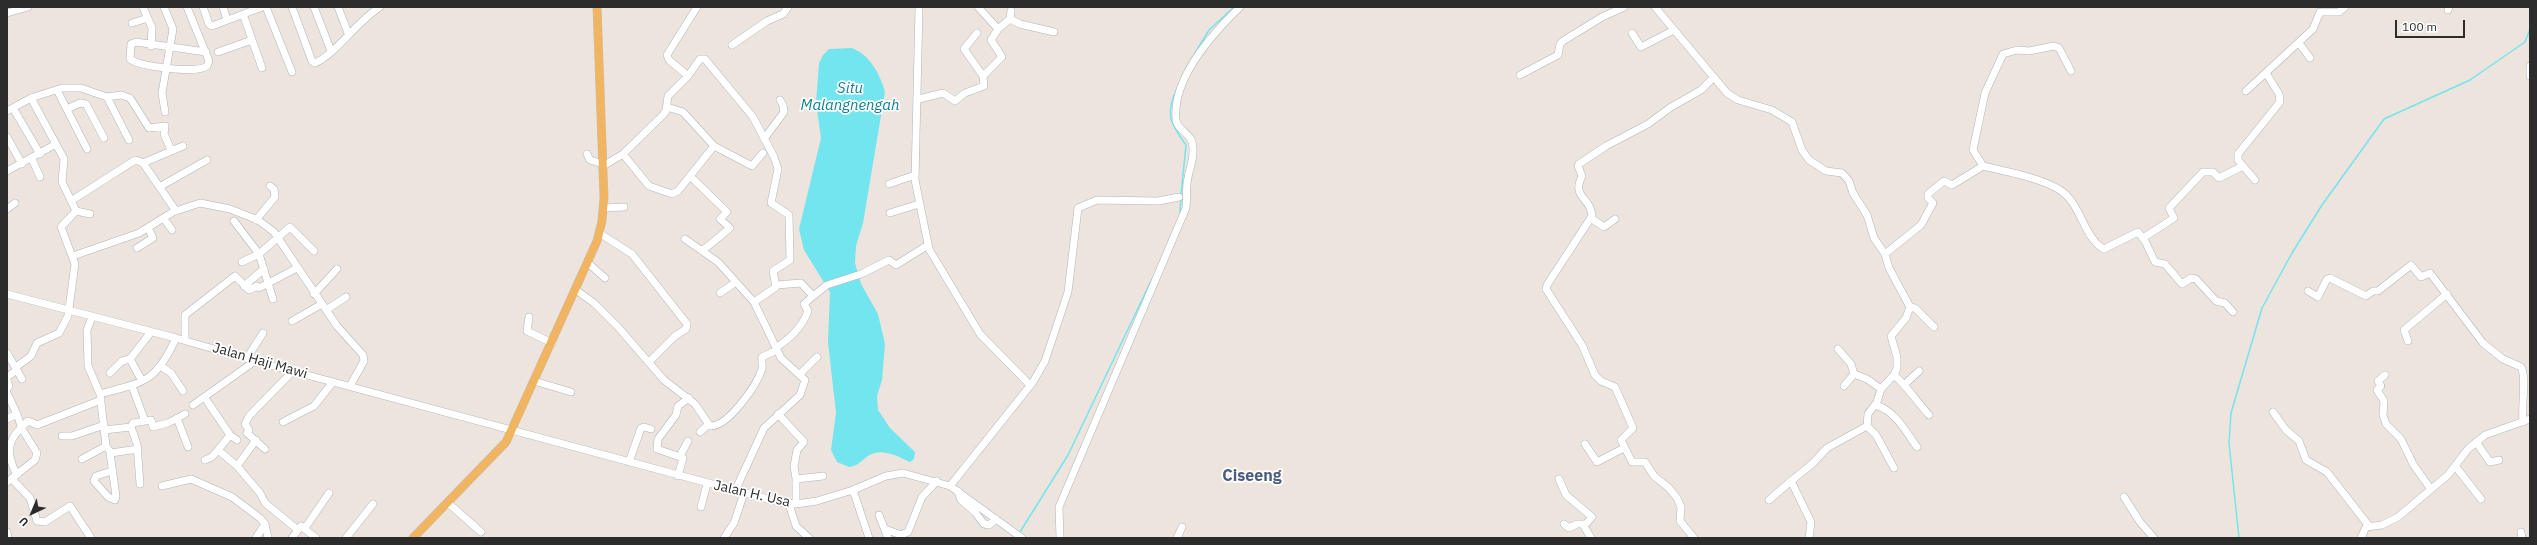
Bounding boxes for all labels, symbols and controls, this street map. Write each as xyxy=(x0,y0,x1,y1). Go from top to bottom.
scale bar xyxy=(2397,12,2467,38)
text: 100 m xyxy=(2402,19,2437,34)
water label: Situ Malangnengah xyxy=(801,80,899,115)
street label: Jalan Haji Mawi xyxy=(211,339,309,383)
district label: Ciseeng xyxy=(1222,466,1282,486)
street label: Jalan H. Usa xyxy=(712,477,792,511)
north arrow xyxy=(12,493,52,533)
text: U xyxy=(16,514,31,529)

